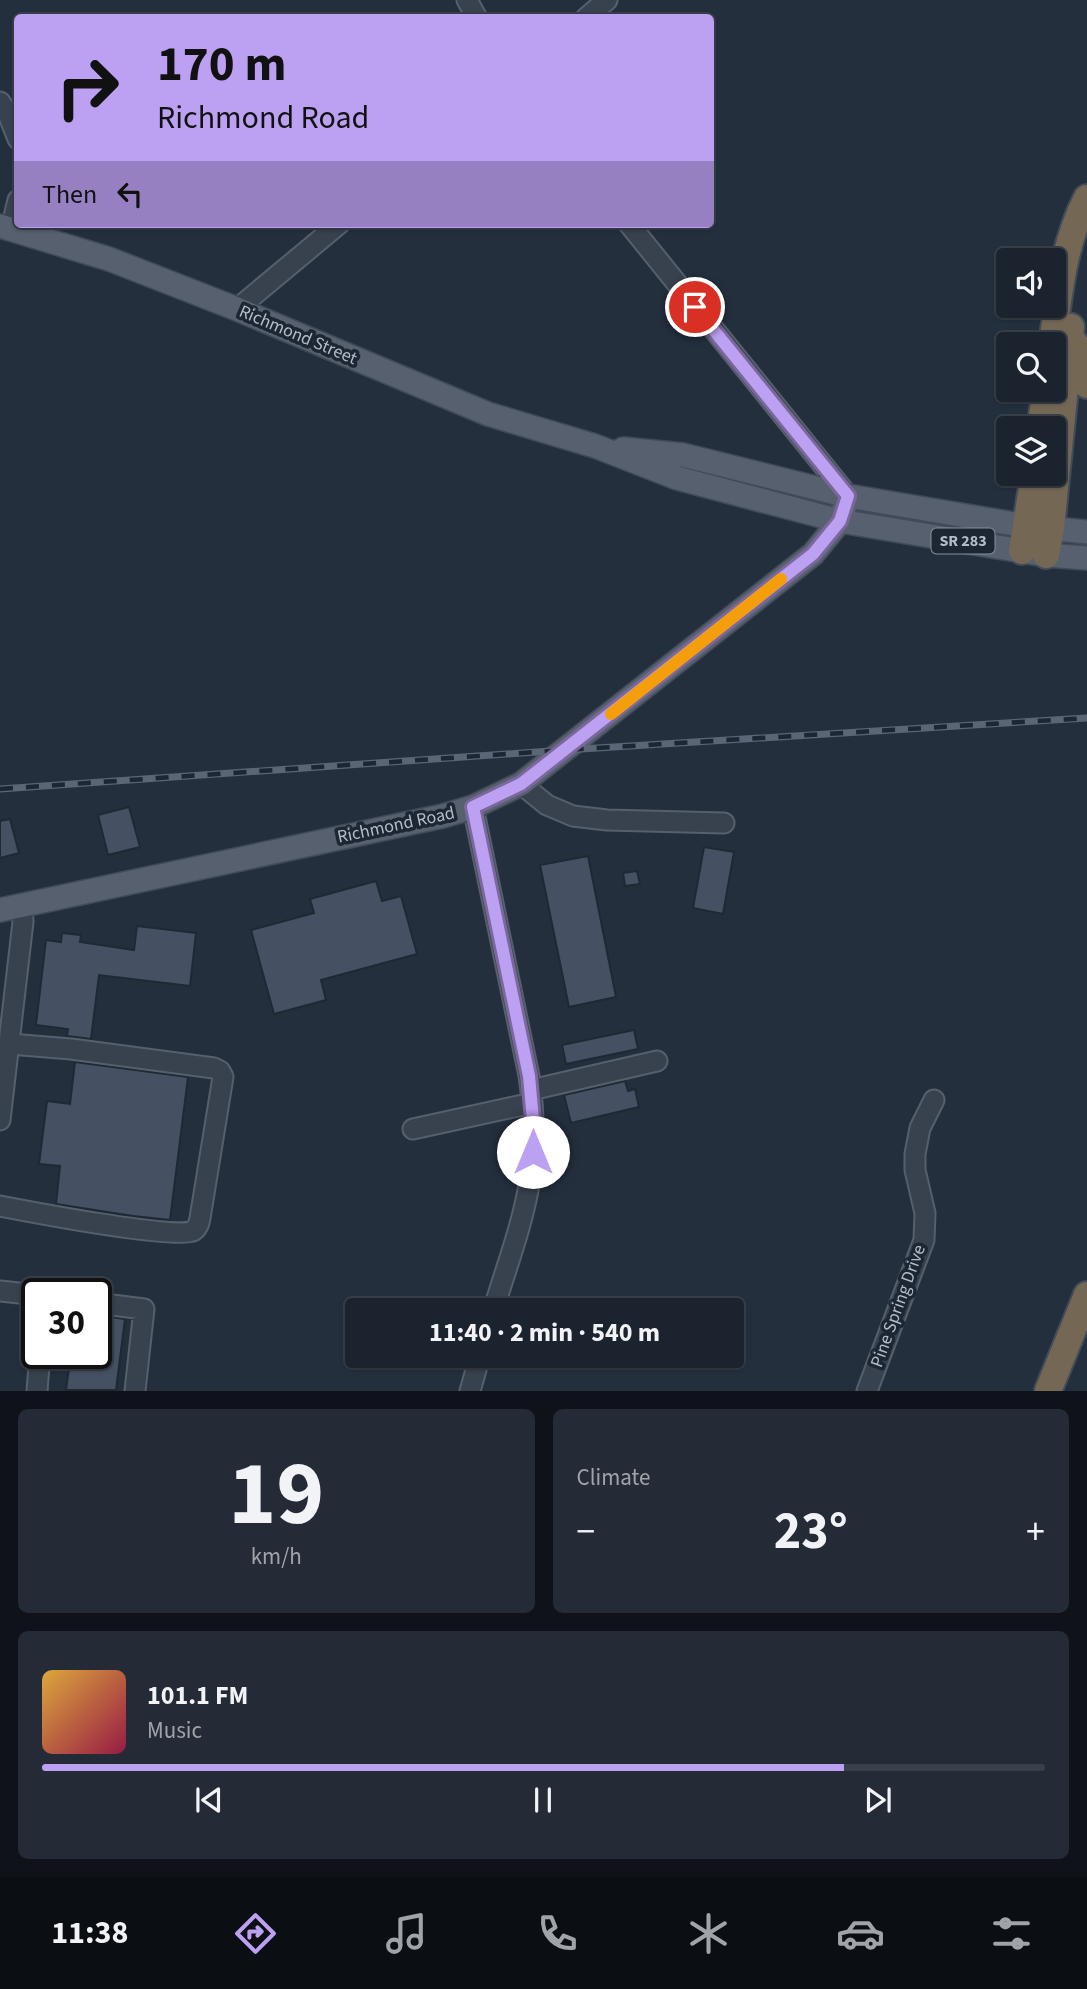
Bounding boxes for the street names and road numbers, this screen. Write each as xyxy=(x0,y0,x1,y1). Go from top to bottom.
street label: Richmond Street xyxy=(235,299,361,371)
road number: SR 283 xyxy=(932,528,995,554)
street label: Richmond Road xyxy=(335,800,457,850)
street label: Pine Spring Drive xyxy=(864,1241,932,1371)

